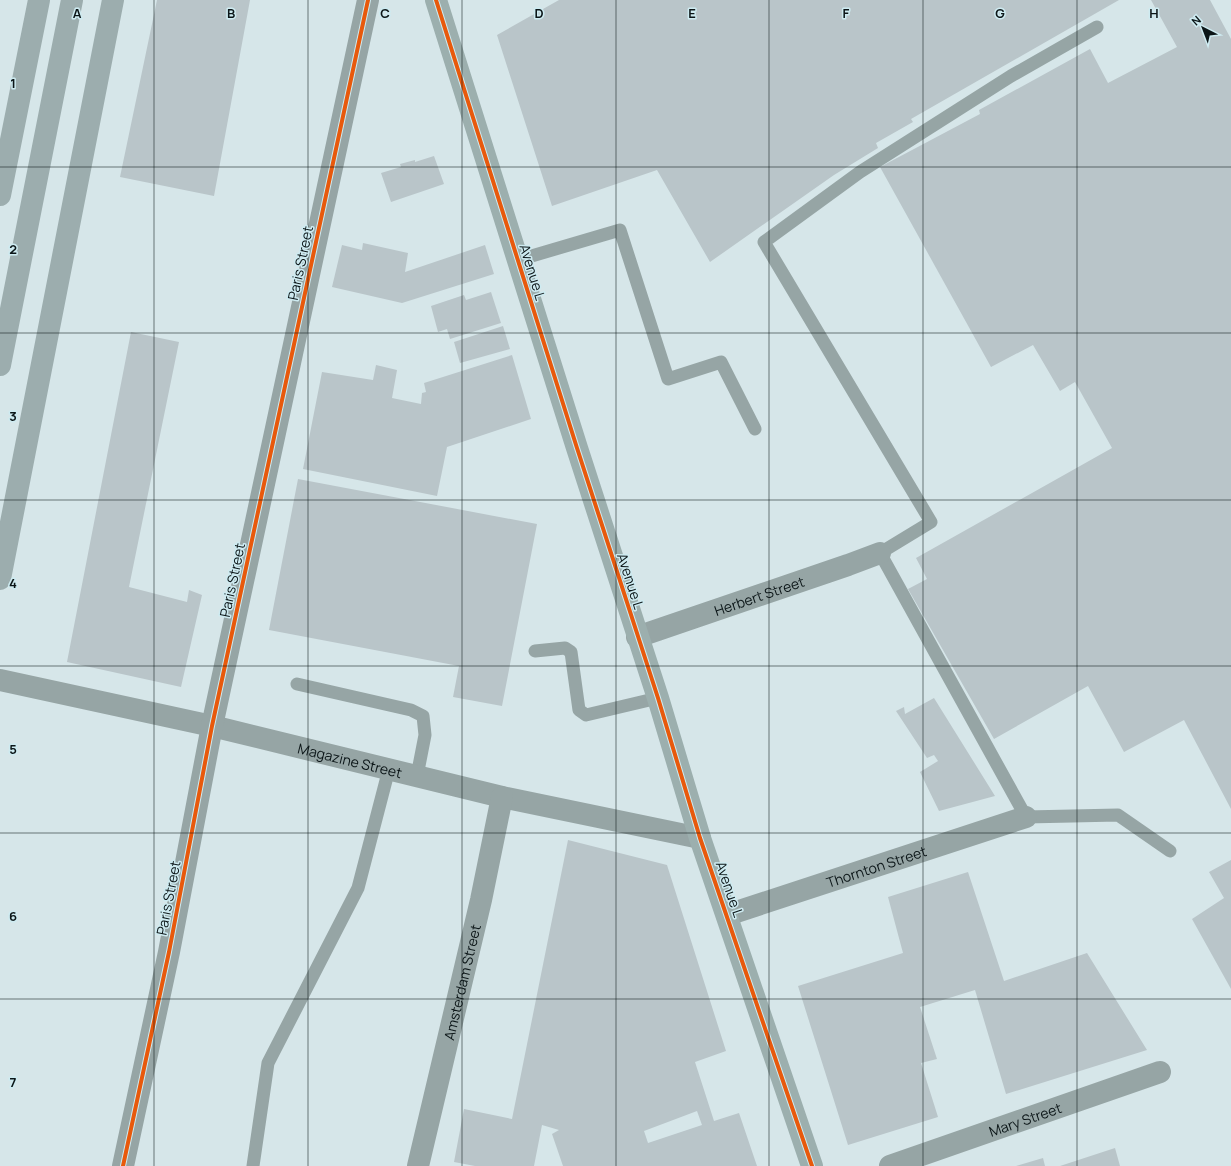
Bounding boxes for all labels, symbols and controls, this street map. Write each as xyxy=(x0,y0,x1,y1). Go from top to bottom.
text: A xyxy=(73,4,82,22)
text: B xyxy=(227,4,235,22)
text: C xyxy=(380,4,390,22)
text: D xyxy=(534,4,544,22)
text: E xyxy=(688,4,696,22)
text: F xyxy=(843,4,850,22)
text: G xyxy=(995,4,1005,22)
text: H xyxy=(1149,4,1159,22)
north arrow xyxy=(1183,8,1223,48)
text: N xyxy=(1188,12,1204,28)
text: 1 xyxy=(10,74,16,92)
street label: Paris Street xyxy=(283,224,317,302)
text: 2 xyxy=(9,240,17,258)
street label: Avenue L xyxy=(515,242,551,302)
text: 3 xyxy=(9,407,17,425)
street label: Paris Street xyxy=(215,541,249,619)
street label: Avenue L xyxy=(613,551,649,611)
street label: Herbert Street xyxy=(712,571,807,620)
text: 4 xyxy=(9,574,17,592)
street label: Magazine Street xyxy=(296,738,404,782)
text: 5 xyxy=(9,740,17,758)
street label: Thornton Street xyxy=(824,841,929,891)
street label: Paris Street xyxy=(151,859,185,937)
street label: Avenue L xyxy=(712,859,748,919)
text: 6 xyxy=(9,907,17,925)
street label: Amsterdam Street xyxy=(439,922,485,1042)
text: 7 xyxy=(10,1073,17,1091)
street label: Mary Street xyxy=(986,1097,1064,1140)

